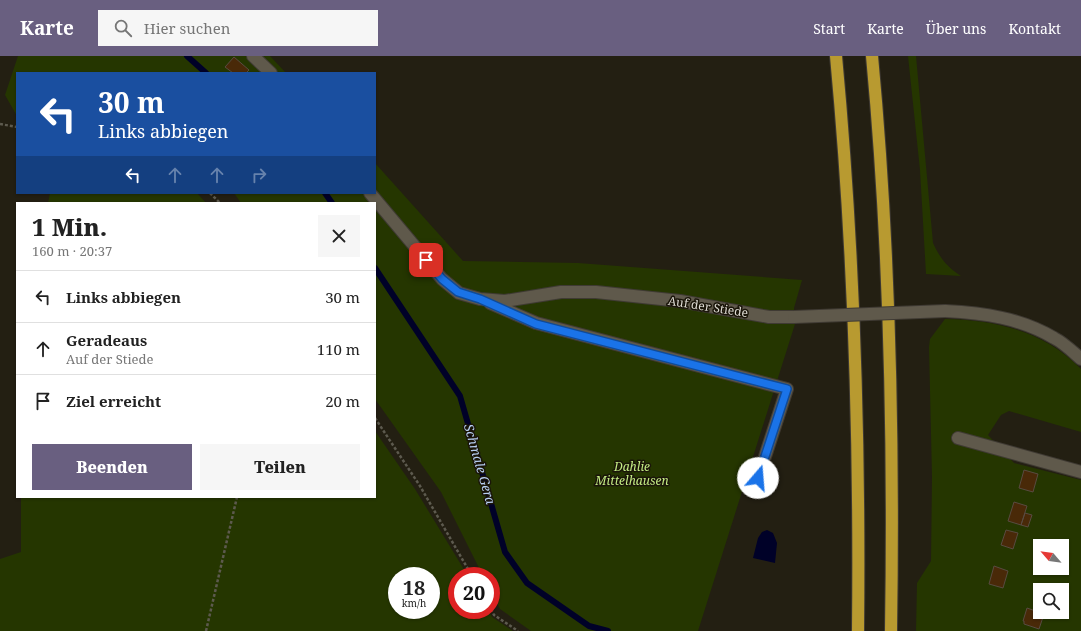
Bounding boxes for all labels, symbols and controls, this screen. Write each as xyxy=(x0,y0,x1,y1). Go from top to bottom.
search box xyxy=(98,10,378,46)
text: Karte xyxy=(20,15,74,41)
icon: search xyxy=(112,17,134,39)
text: Hier suchen xyxy=(144,18,230,38)
text: Start xyxy=(813,19,845,38)
text: Karte xyxy=(867,19,904,38)
text: Über uns xyxy=(926,19,986,38)
text: Kontakt xyxy=(1008,19,1061,38)
text: 30 m xyxy=(98,83,165,121)
icon: left xyxy=(32,88,84,140)
text: Links abbiegen xyxy=(98,119,228,143)
icon: left xyxy=(122,164,144,186)
icon: ahead xyxy=(164,164,186,186)
icon: ahead xyxy=(206,164,228,186)
icon: right xyxy=(248,164,270,186)
text: 1 Min. xyxy=(32,210,107,243)
button: close xyxy=(318,215,360,257)
text: 160 m · 20:37 xyxy=(32,242,112,260)
pin xyxy=(409,243,443,277)
icon: arrive xyxy=(415,249,437,271)
icon: left xyxy=(32,286,54,308)
text: Links abbiegen xyxy=(66,287,181,307)
text: 30 m xyxy=(325,287,360,307)
street label: Auf der Stiede xyxy=(667,292,749,321)
text: Geradeaus xyxy=(66,330,147,350)
icon: ahead xyxy=(32,338,54,360)
text: 110 m xyxy=(317,339,360,359)
text: Auf der Stiede xyxy=(66,350,153,368)
icon: arrive xyxy=(32,390,54,412)
text: Ziel erreicht xyxy=(66,391,161,411)
text: 20 m xyxy=(325,391,360,411)
water label: Schmale Gera xyxy=(460,422,500,507)
button: Beenden xyxy=(32,444,192,490)
button: Teilen xyxy=(200,444,360,490)
position arrow xyxy=(737,457,779,499)
park label: Dahlie Mittelhausen xyxy=(594,458,669,489)
north arrow xyxy=(1033,539,1069,575)
map controls xyxy=(1033,539,1069,619)
speed limit sign: 20 xyxy=(448,567,500,619)
text: 18 xyxy=(403,574,425,601)
button: search xyxy=(1033,583,1069,619)
text: km/h xyxy=(402,596,426,610)

